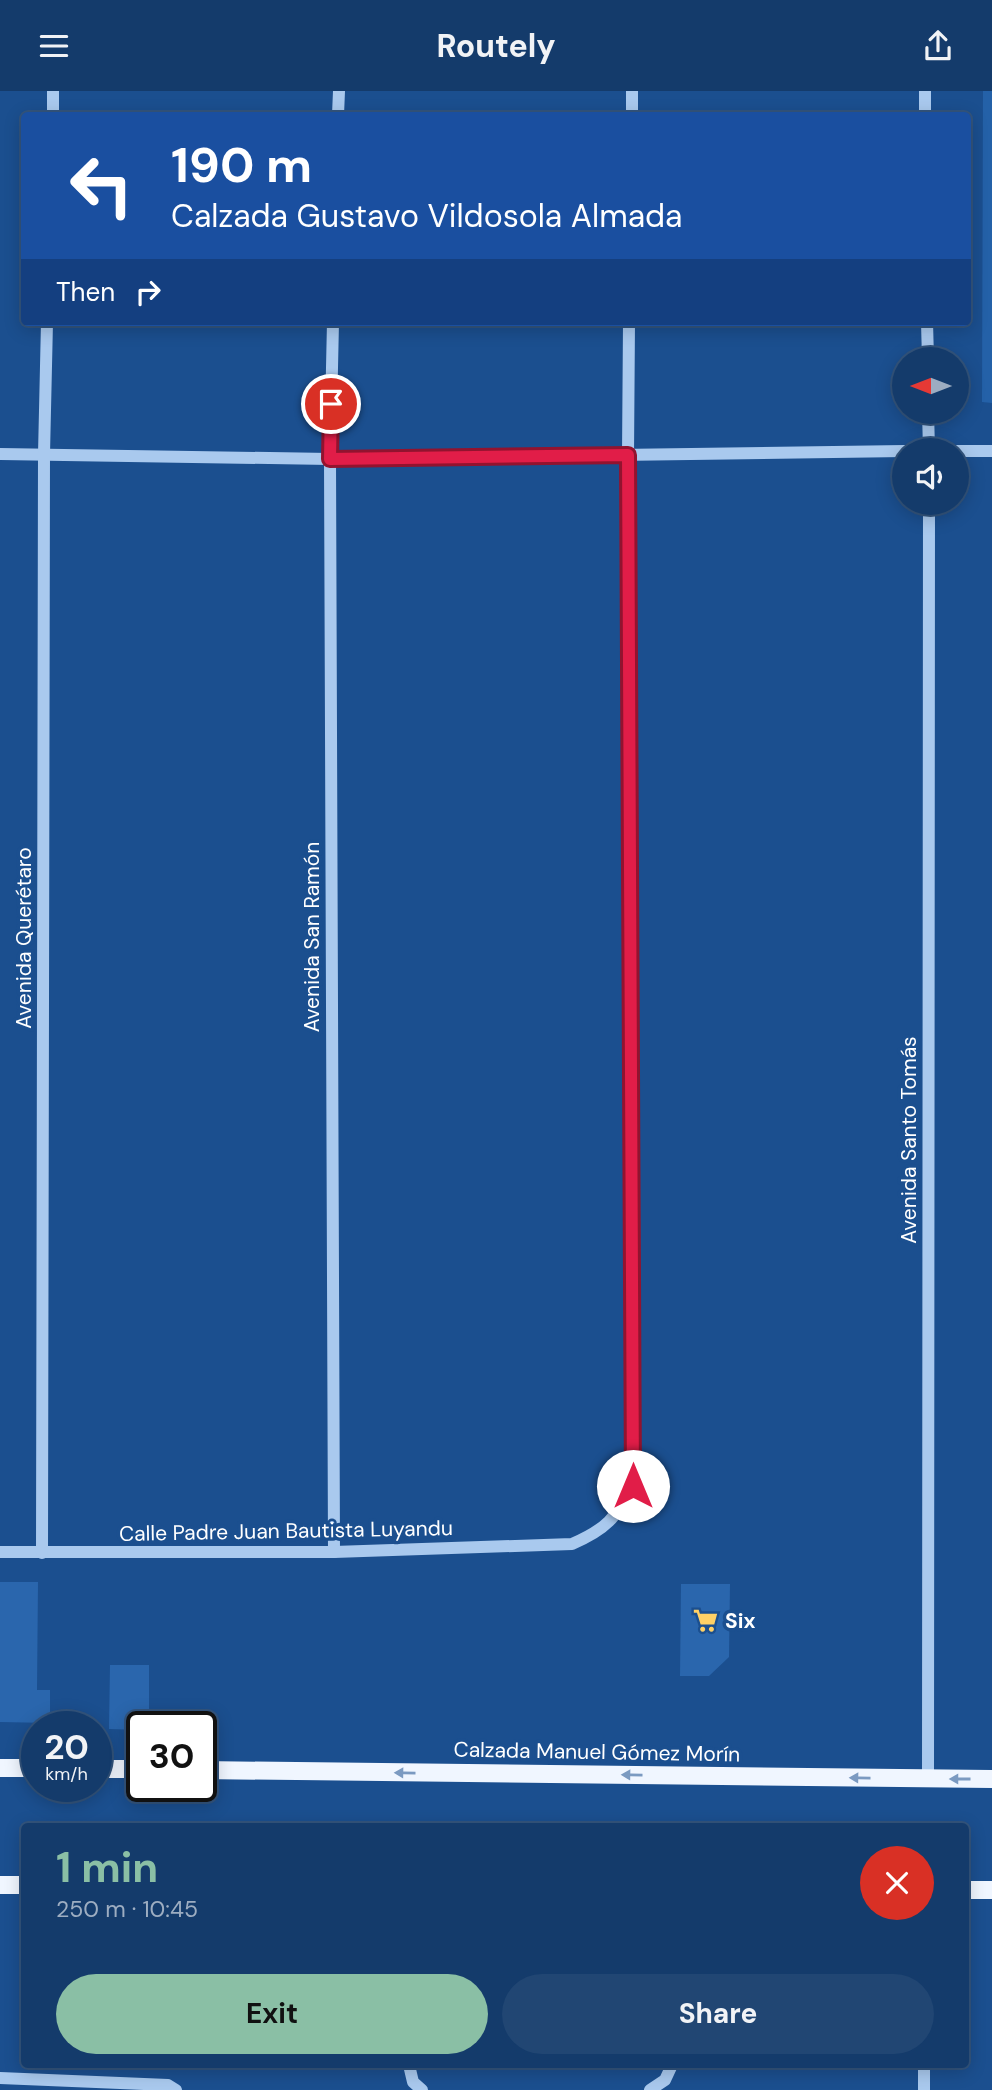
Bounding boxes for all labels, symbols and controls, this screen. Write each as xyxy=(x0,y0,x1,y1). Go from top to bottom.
text: Routely xyxy=(436,25,556,67)
icon: menu xyxy=(35,27,73,65)
icon: share xyxy=(919,27,957,65)
text: 190 m xyxy=(171,133,312,197)
icon: left xyxy=(56,140,147,231)
text: Calzada Gustavo Vildosola Almada xyxy=(171,195,683,237)
icon: right xyxy=(129,273,167,311)
text: Then xyxy=(56,275,115,309)
north arrow xyxy=(892,347,970,423)
map controls xyxy=(892,347,969,515)
pin xyxy=(301,374,361,434)
icon: arrive xyxy=(312,385,350,423)
button: sound xyxy=(892,438,969,515)
street label: Avenida San Ramón xyxy=(298,842,326,1032)
street label: Avenida Querétaro xyxy=(10,847,38,1029)
street label: Avenida Santo Tomás xyxy=(895,1036,923,1244)
position arrow xyxy=(596,1449,670,1523)
street label: Calle Padre Juan Bautista Luyandu xyxy=(119,1514,453,1548)
supermarket icon: Six xyxy=(691,1607,719,1635)
place label: Six xyxy=(725,1607,755,1635)
speed limit sign: 30 xyxy=(126,1711,217,1802)
text: 20 xyxy=(44,1724,89,1770)
street label: Calzada Manuel Gómez Morín xyxy=(453,1736,741,1768)
text: km/h xyxy=(45,1762,88,1786)
one-way arrow xyxy=(394,1767,416,1778)
one-way arrow xyxy=(621,1769,643,1781)
one-way arrow xyxy=(848,1772,870,1784)
one-way arrow xyxy=(949,1773,971,1785)
text: 1 min xyxy=(56,1840,158,1895)
button: close xyxy=(860,1846,934,1920)
text: 250 m · 10:45 xyxy=(56,1894,198,1924)
button: Exit xyxy=(56,1974,488,2054)
button: Share xyxy=(502,1974,934,2054)

